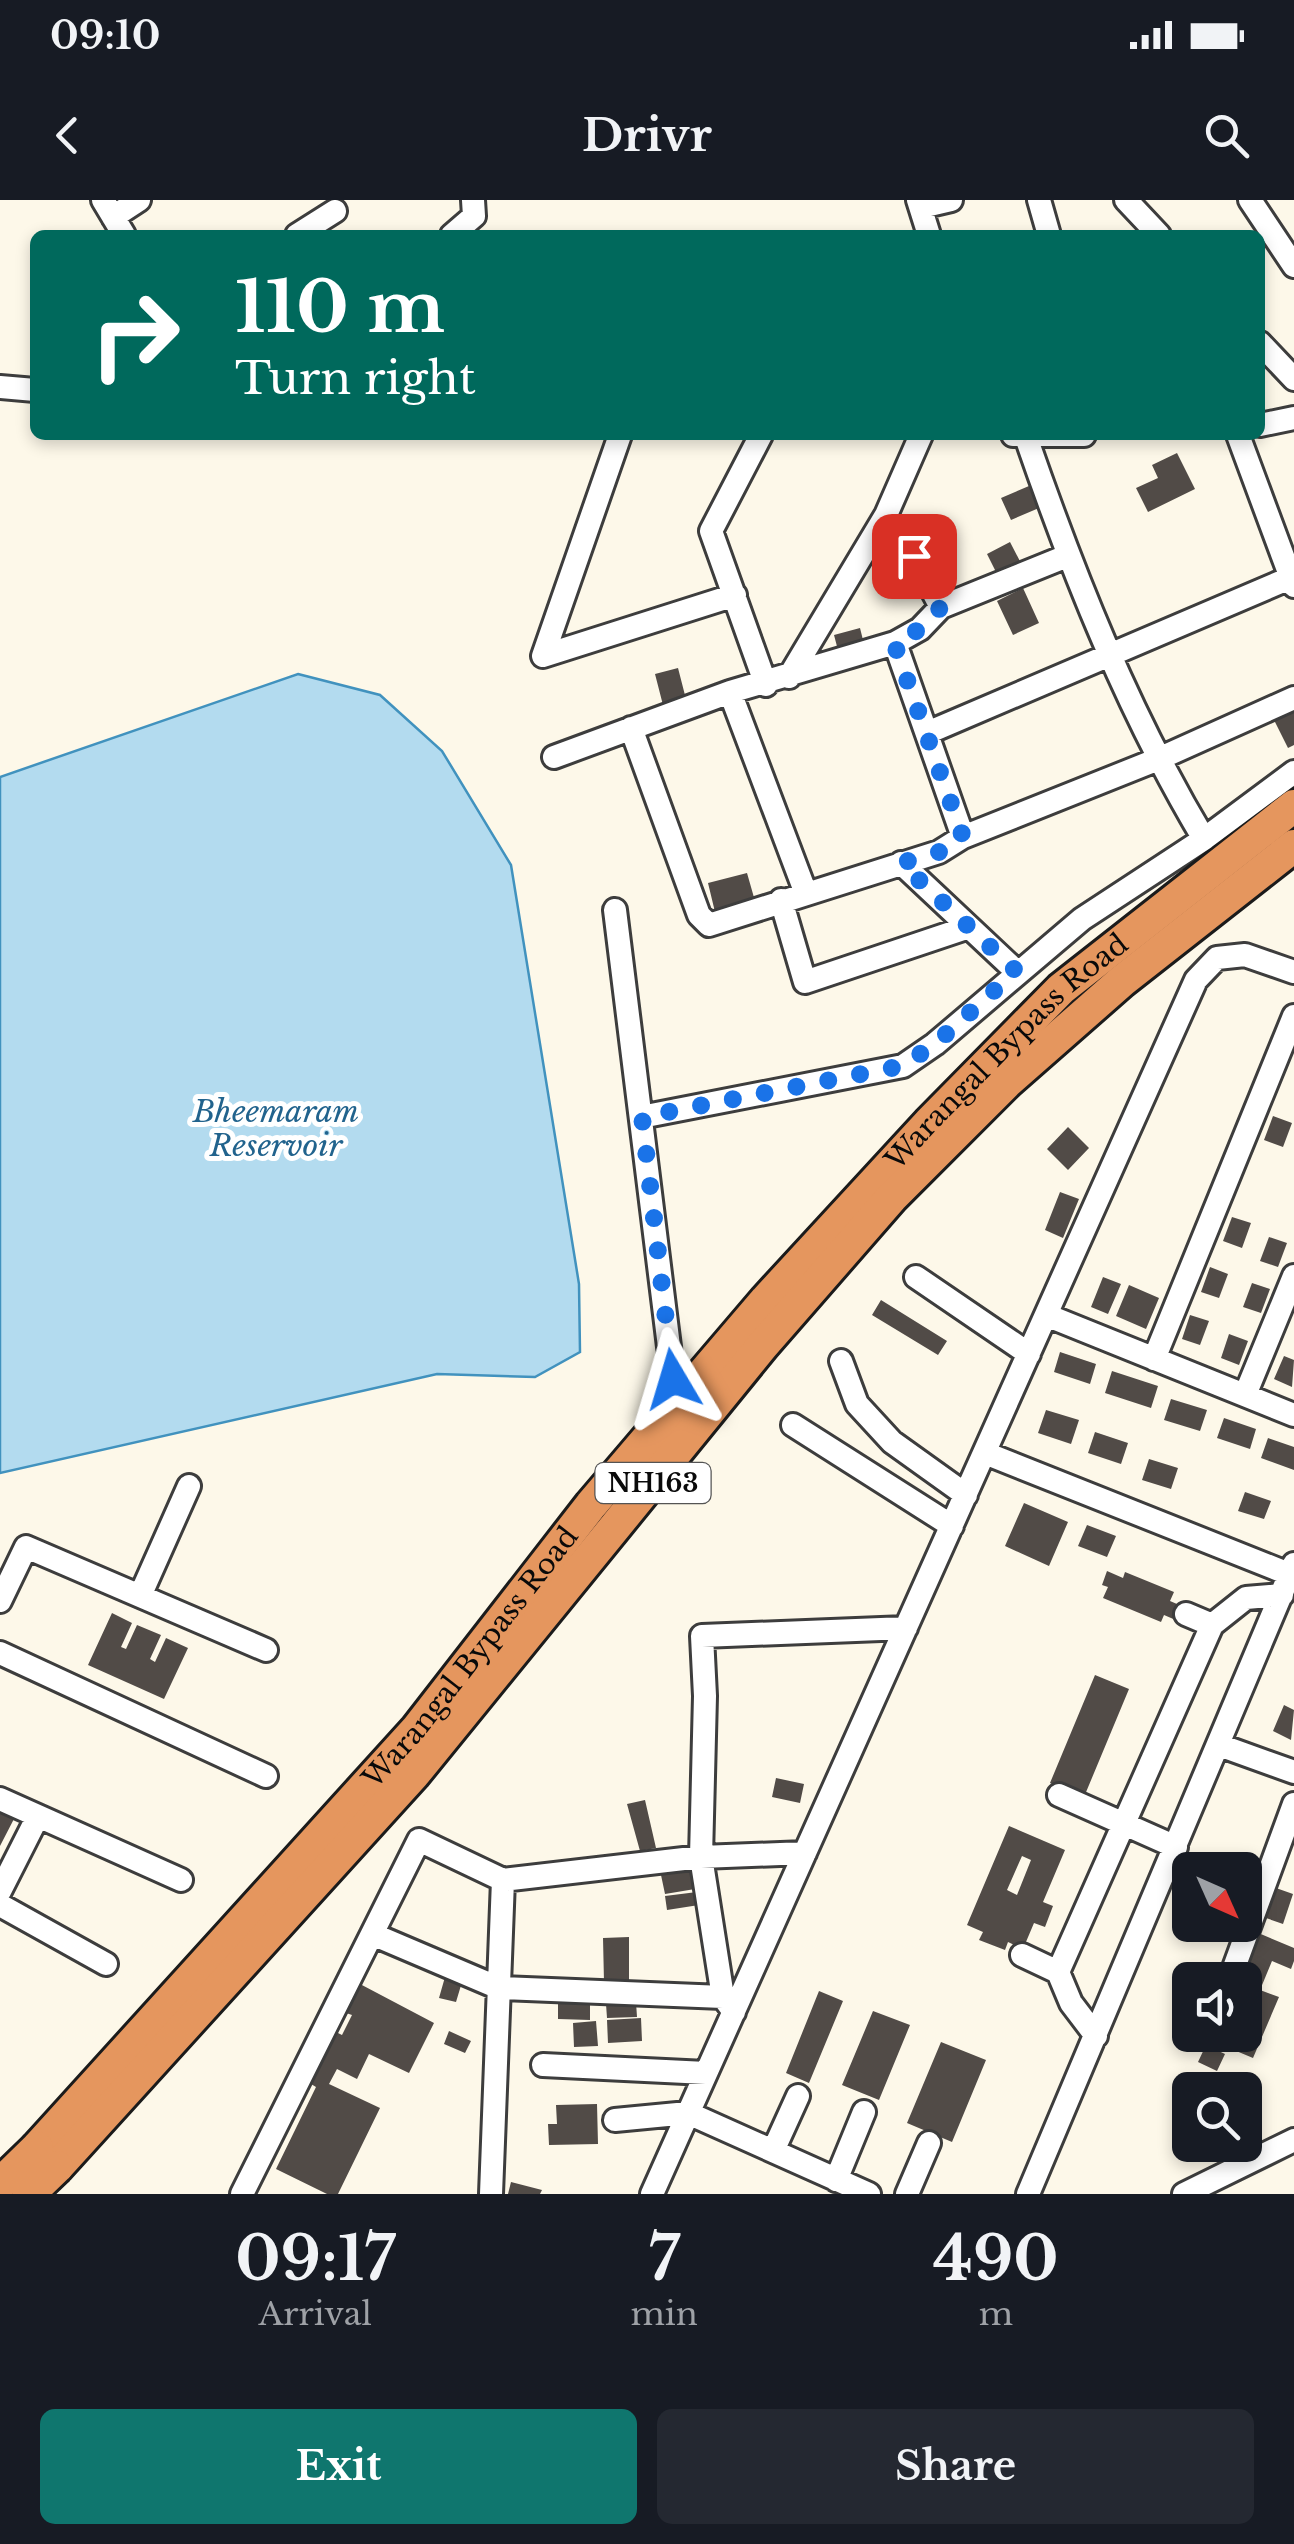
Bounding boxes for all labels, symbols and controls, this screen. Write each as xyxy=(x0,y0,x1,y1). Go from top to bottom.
text: 09:10 xyxy=(50,12,160,59)
text: Drivr xyxy=(582,107,712,163)
icon: back xyxy=(40,108,95,163)
icon: search xyxy=(1199,108,1254,163)
text: 110 m xyxy=(235,264,445,351)
icon: right xyxy=(70,270,200,400)
text: Turn right xyxy=(235,350,476,406)
pin xyxy=(872,514,957,599)
icon: arrive xyxy=(887,529,942,584)
street label: Warangal Bypass Road xyxy=(877,926,1135,1177)
water label: Bheemaram Reservoir xyxy=(192,1093,359,1164)
position arrow xyxy=(621,1327,725,1431)
road number: NH163 xyxy=(596,1463,710,1503)
street label: Warangal Bypass Road xyxy=(354,1519,585,1796)
north arrow xyxy=(1172,1852,1262,1942)
map controls xyxy=(1172,1852,1262,2162)
button: sound xyxy=(1172,1962,1262,2052)
button: search xyxy=(1172,2072,1262,2162)
text: 09:17 xyxy=(235,2222,395,2296)
text: 7 xyxy=(649,2222,680,2296)
text: 490 xyxy=(933,2222,1059,2296)
text: Arrival xyxy=(259,2294,372,2334)
text: min xyxy=(631,2294,698,2334)
text: m xyxy=(979,2294,1013,2334)
button: Exit xyxy=(40,2409,637,2524)
button: Share xyxy=(657,2409,1254,2524)

